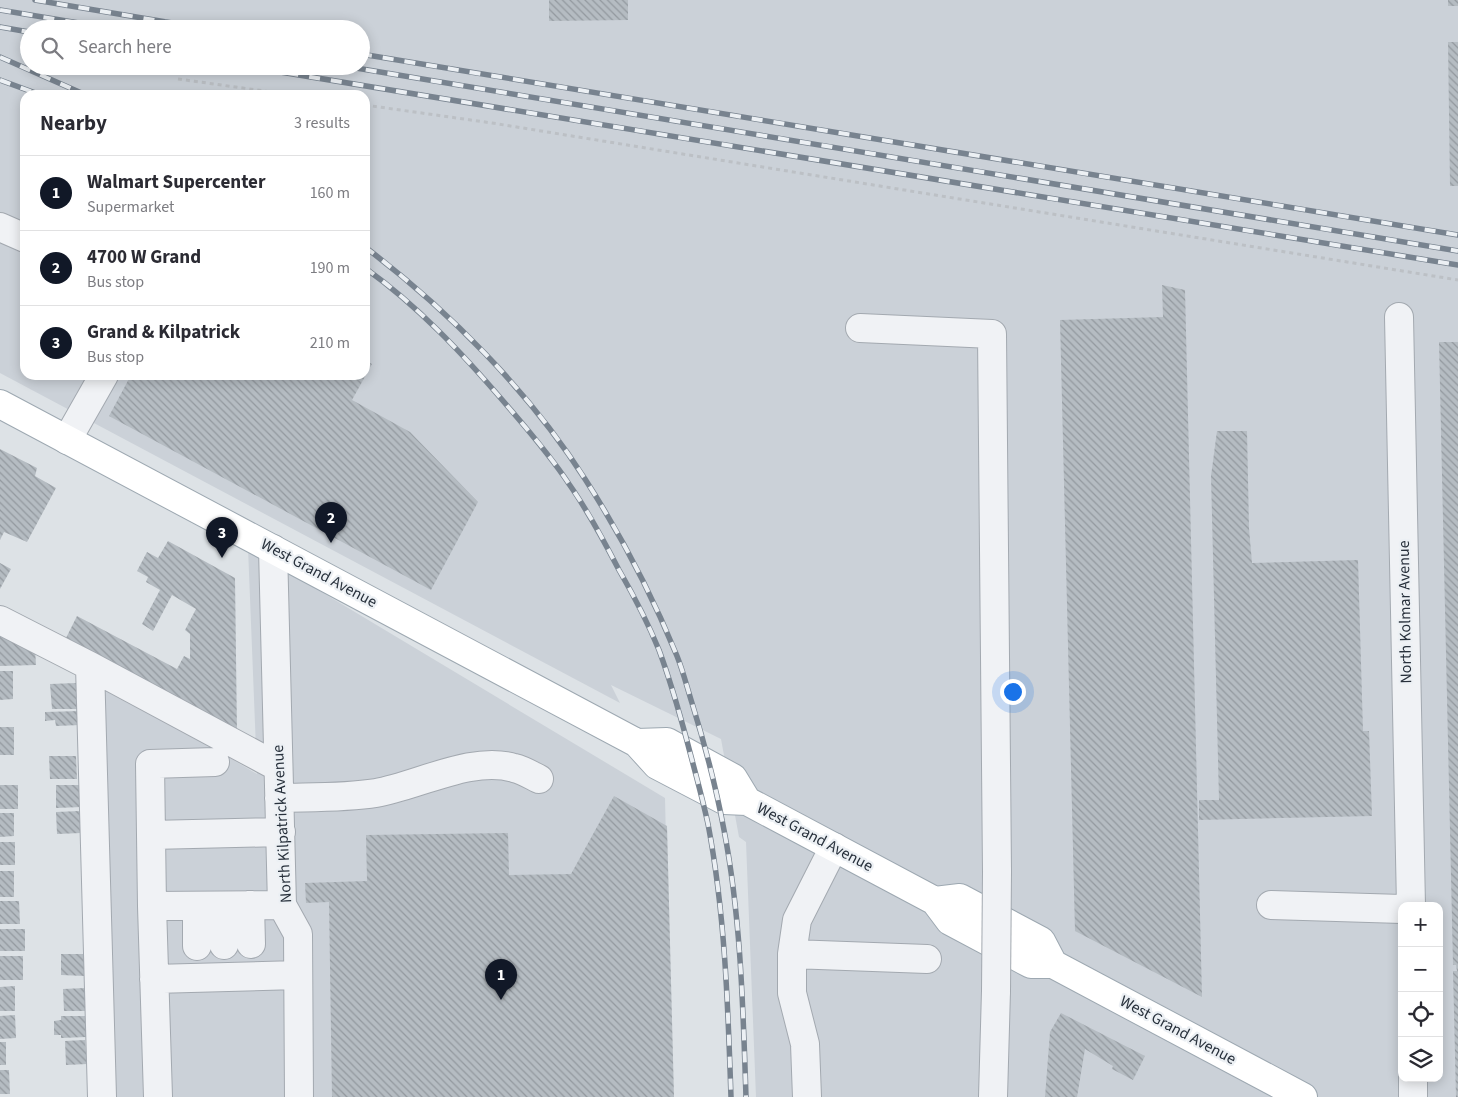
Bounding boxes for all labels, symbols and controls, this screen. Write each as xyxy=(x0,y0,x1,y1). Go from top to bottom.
search box xyxy=(20,20,370,75)
icon: search xyxy=(38,34,66,62)
text: Search here xyxy=(78,34,172,61)
text: Nearby xyxy=(40,108,107,138)
text: 3 results xyxy=(294,112,350,134)
text: Walmart Supercenter xyxy=(87,169,265,196)
text: 1 xyxy=(52,182,60,204)
text: 160 m xyxy=(310,182,350,204)
text: Supermarket xyxy=(87,196,174,218)
text: 4700 W Grand xyxy=(87,244,201,271)
text: 2 xyxy=(52,257,60,279)
text: 190 m xyxy=(310,257,350,279)
text: Bus stop xyxy=(87,271,144,293)
text: Grand & Kilpatrick xyxy=(87,319,240,346)
text: 3 xyxy=(52,332,60,354)
text: 210 m xyxy=(310,332,350,354)
text: Bus stop xyxy=(87,346,144,368)
pin: 2 xyxy=(315,502,347,543)
pin: 3 xyxy=(206,517,238,558)
street label: West Grand Avenue xyxy=(257,533,381,613)
street label: North Kolmar Avenue xyxy=(1393,540,1417,684)
your location xyxy=(1000,679,1026,705)
street label: North Kilpatrick Avenue xyxy=(267,744,297,904)
street label: West Grand Avenue xyxy=(753,797,877,877)
map controls xyxy=(1398,902,1443,1082)
button: + xyxy=(1398,902,1443,947)
button: − xyxy=(1398,947,1443,992)
pin: 1 xyxy=(485,959,517,1000)
street label: West Grand Avenue xyxy=(1116,990,1240,1070)
button: locate xyxy=(1398,992,1443,1037)
button: layers xyxy=(1398,1037,1443,1082)

